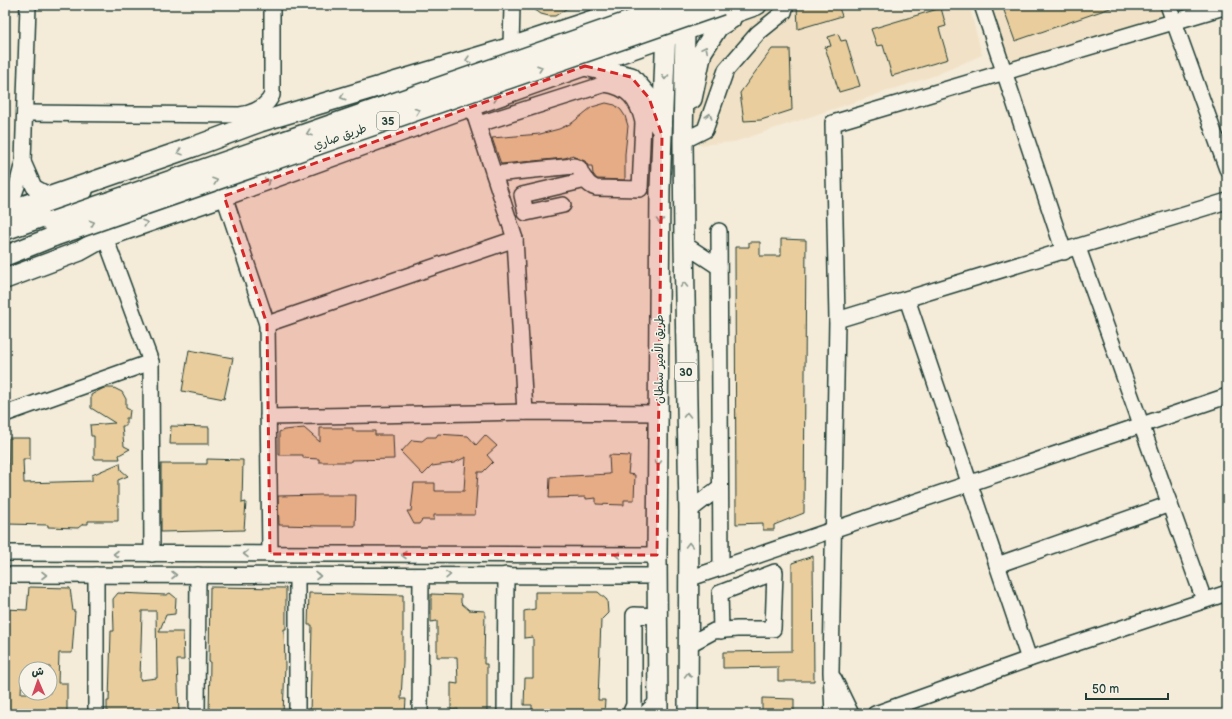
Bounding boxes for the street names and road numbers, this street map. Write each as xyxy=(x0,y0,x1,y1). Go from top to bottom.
road number: 35 xyxy=(377,112,399,130)
street label: طريق صاري xyxy=(311,121,369,154)
street label: طريق الأمير سلطان xyxy=(651,314,667,404)
road number: 30 xyxy=(675,363,697,381)

